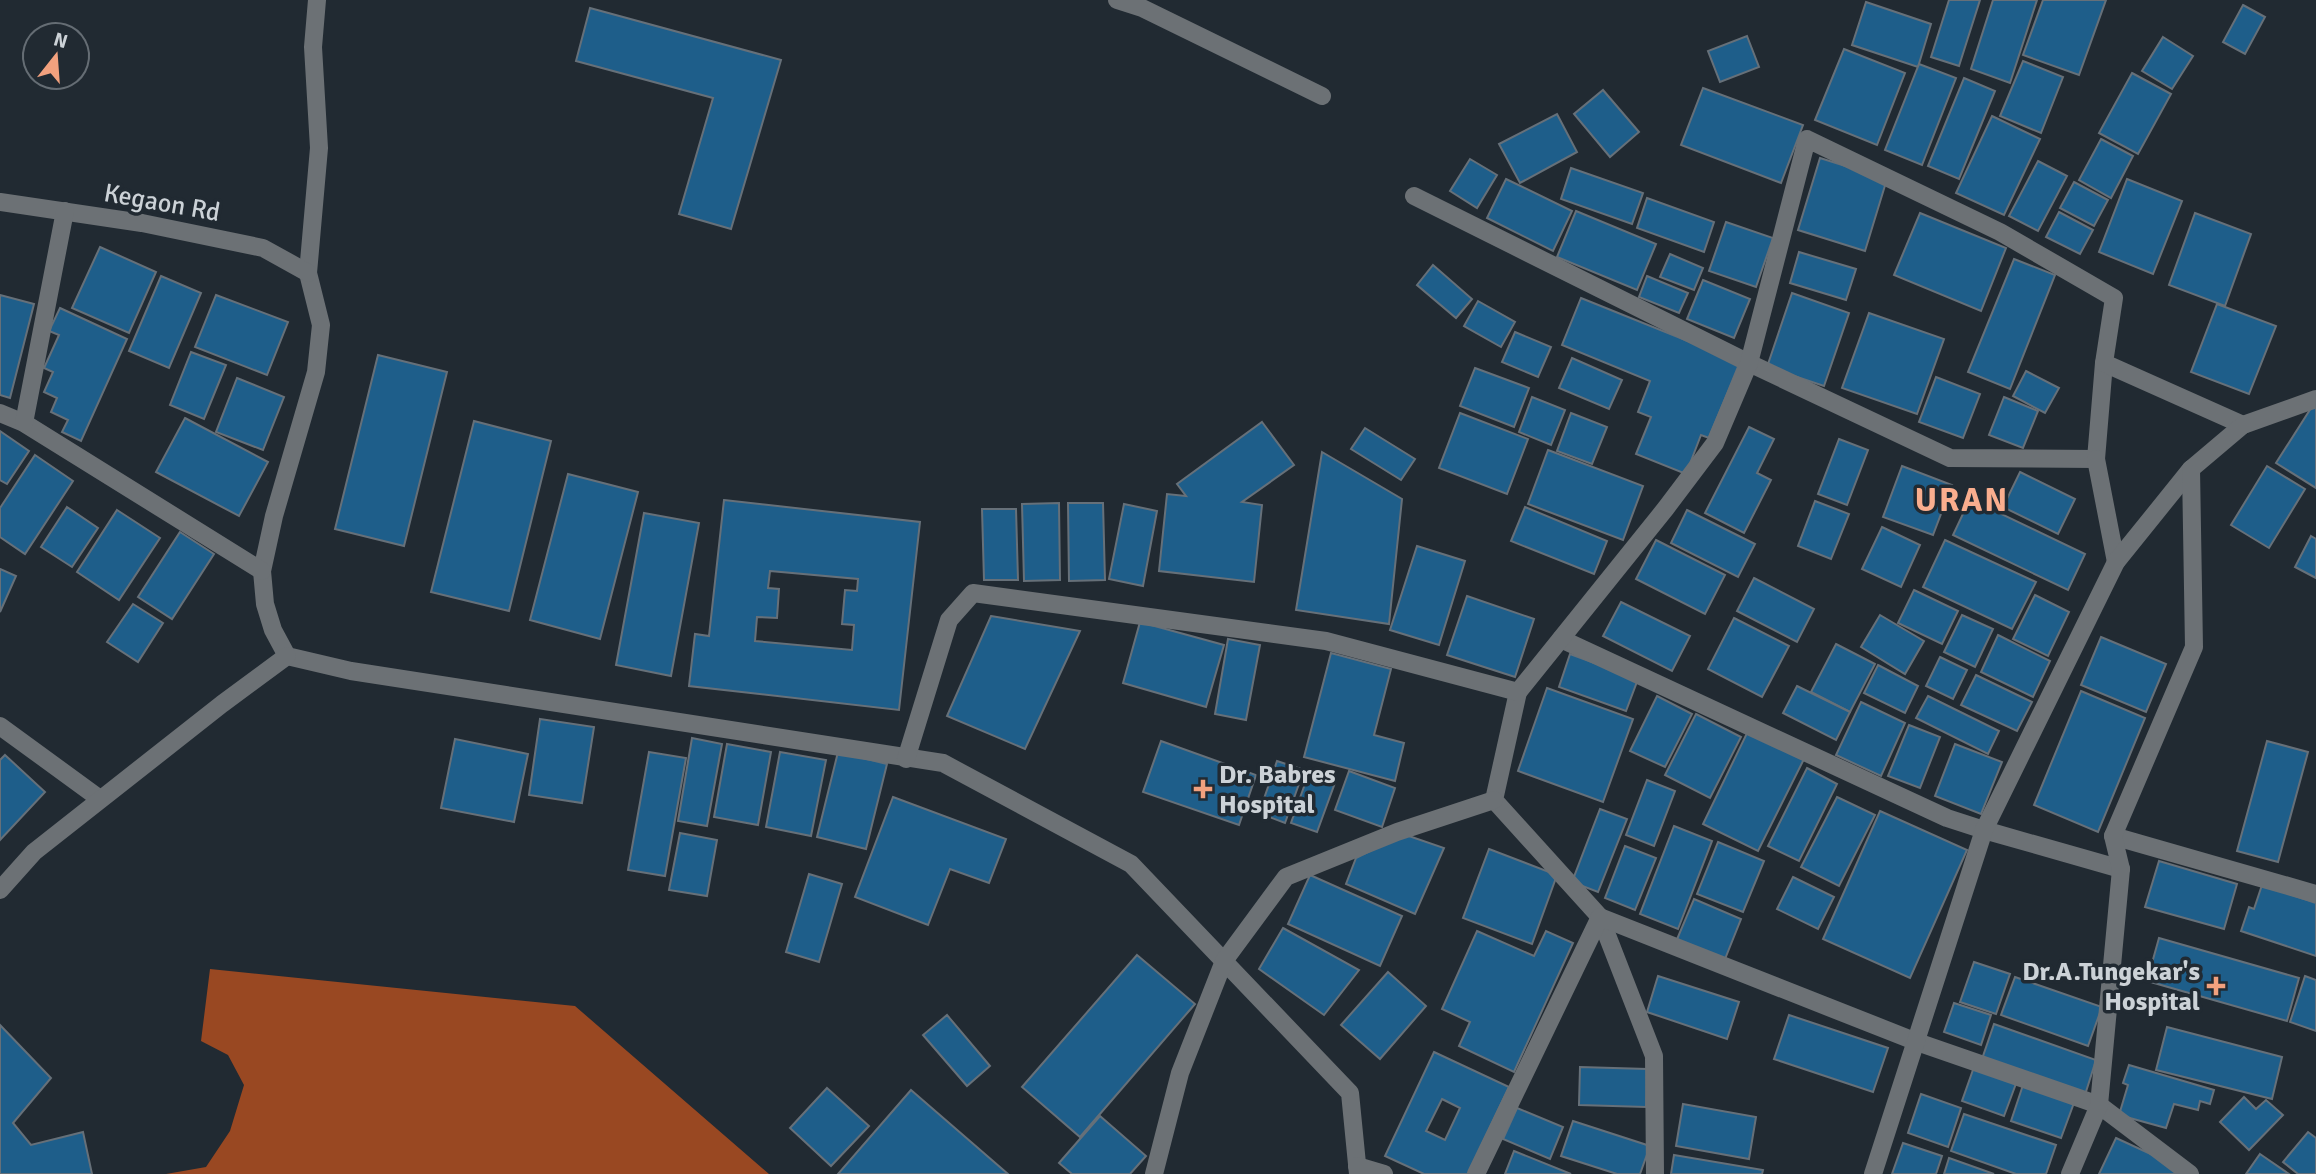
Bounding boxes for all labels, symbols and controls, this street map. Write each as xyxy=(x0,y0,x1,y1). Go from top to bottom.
north arrow xyxy=(21,21,91,91)
text: N xyxy=(51,27,71,54)
street label: Kegaon Rd xyxy=(101,177,222,229)
district label: URAN xyxy=(1915,480,2009,521)
place label: Dr. Babres Hospital xyxy=(1219,759,1336,821)
marker: Dr. Babres Hospital xyxy=(1193,779,1213,799)
place label: Dr.A.Tungekar's Hospital xyxy=(2022,956,2200,1018)
marker: Dr.A.Tungekar's Hospital xyxy=(2206,976,2226,996)

